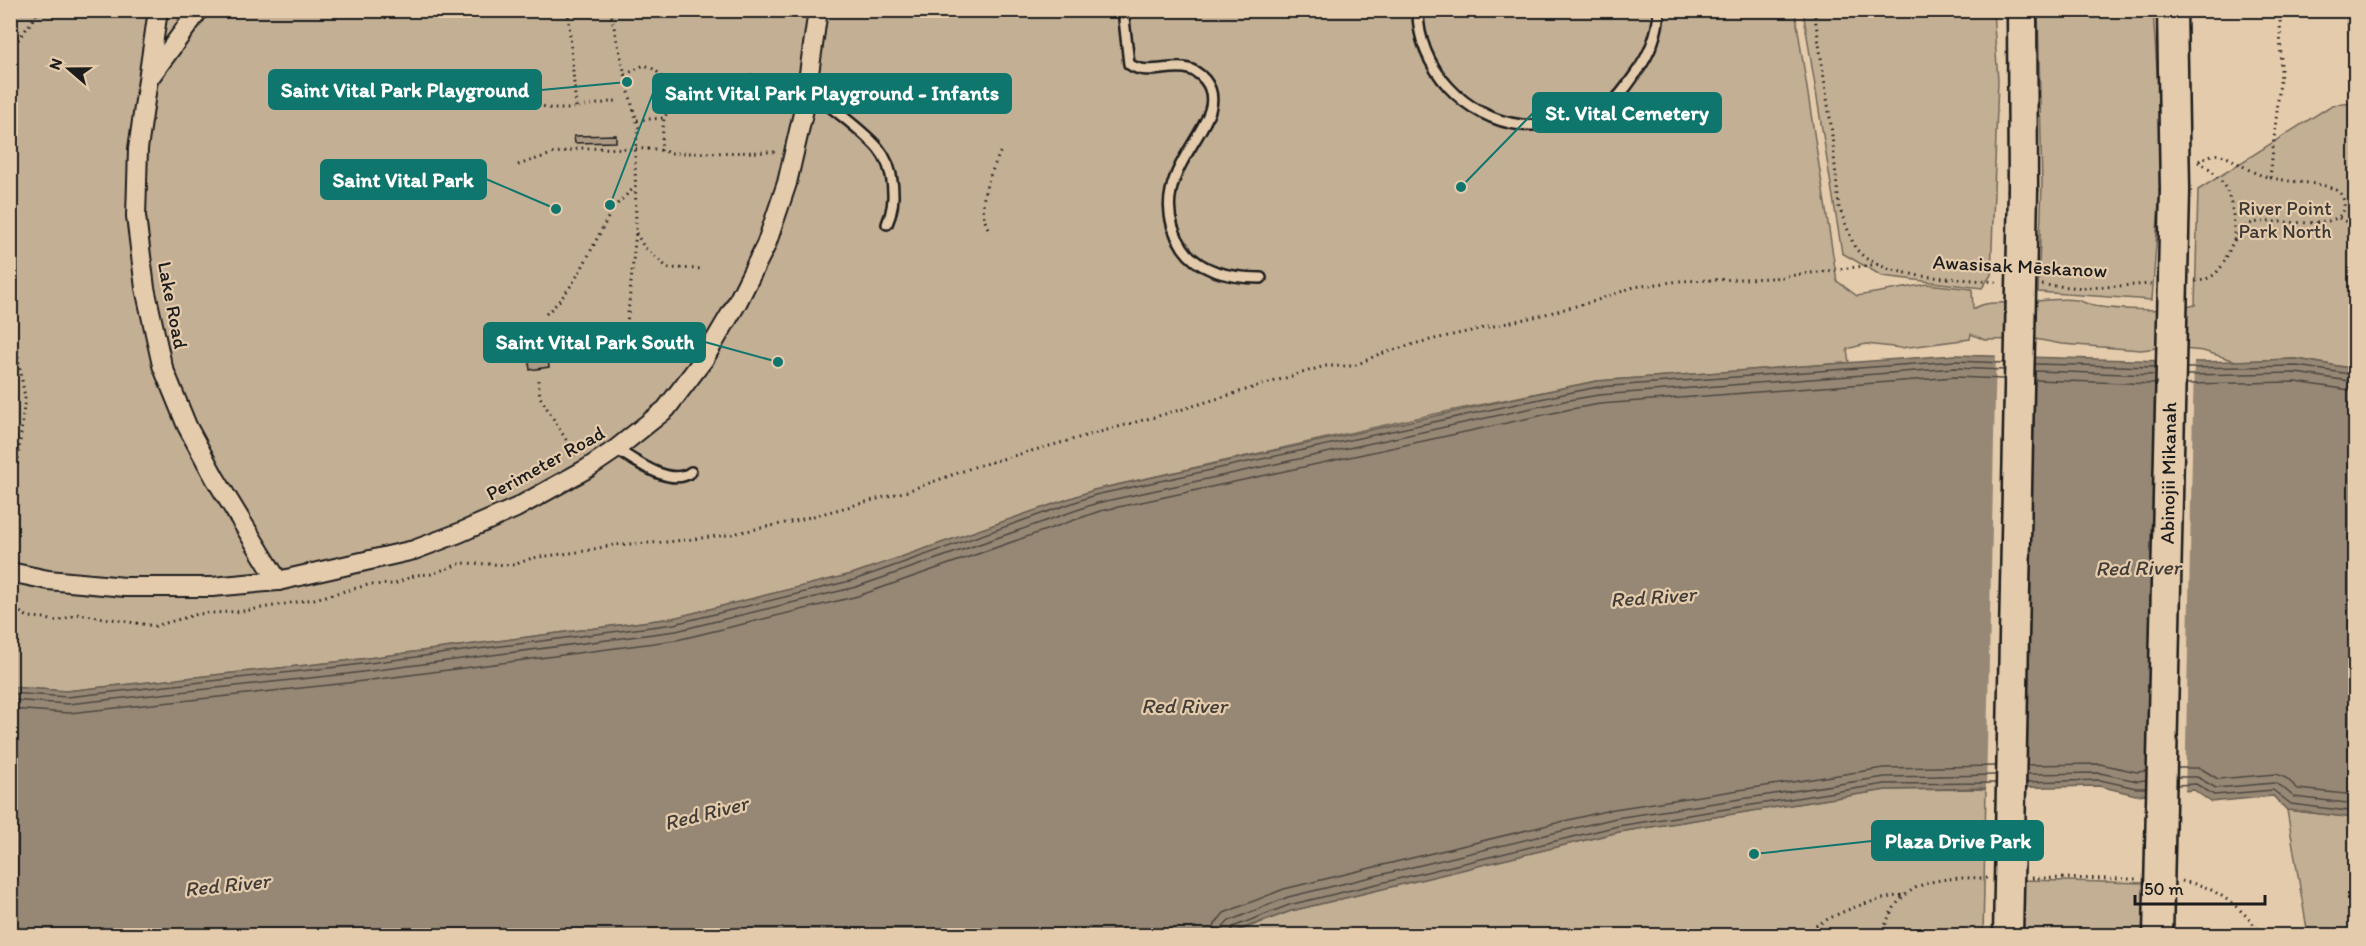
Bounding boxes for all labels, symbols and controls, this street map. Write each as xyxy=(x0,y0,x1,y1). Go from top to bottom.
north arrow xyxy=(39,39,99,99)
text: N xyxy=(45,56,66,72)
callout: Saint Vital Park Playground xyxy=(269,70,541,109)
callout: Saint Vital Park Playground - Infants xyxy=(653,74,1011,113)
text: Saint Vital Park Playground xyxy=(281,77,530,103)
text: Saint Vital Park Playground - Infants xyxy=(665,80,999,106)
callout: St. Vital Cemetery xyxy=(1533,93,1721,132)
text: St. Vital Cemetery xyxy=(1545,100,1709,126)
callout: Saint Vital Park xyxy=(321,160,486,199)
text: Saint Vital Park xyxy=(332,167,475,192)
park label: River Point Park North xyxy=(2238,196,2332,243)
street label: Awasisak Mēskanow xyxy=(1932,249,2108,283)
street label: Lake Road xyxy=(153,259,193,351)
callout: Saint Vital Park South xyxy=(484,323,705,362)
text: Saint Vital Park South xyxy=(496,329,695,354)
street label: Abinojii Mikanah xyxy=(2155,401,2181,544)
street label: Perimeter Road xyxy=(481,420,609,505)
water label: Red River xyxy=(2095,554,2184,581)
water label: Red River xyxy=(1609,581,1699,612)
water label: Red River xyxy=(1141,693,1229,718)
water label: Red River xyxy=(661,789,753,835)
callout: Plaza Drive Park xyxy=(1872,821,2043,860)
text: Plaza Drive Park xyxy=(1885,828,2032,853)
water label: Red River xyxy=(183,867,273,901)
scale bar xyxy=(2135,868,2266,906)
text: 50 m xyxy=(2144,878,2184,900)

